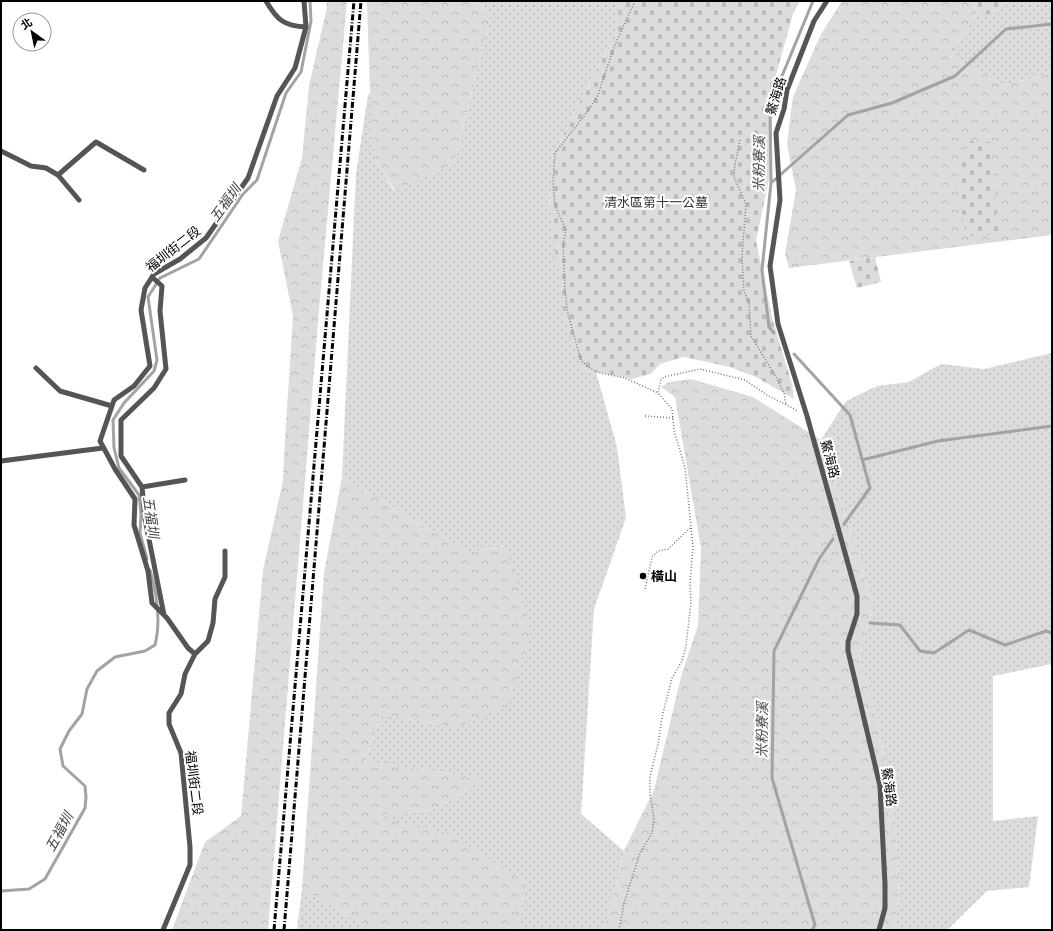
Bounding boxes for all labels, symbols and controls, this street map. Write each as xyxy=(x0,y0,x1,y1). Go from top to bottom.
north arrow xyxy=(12,12,52,52)
text: 北 xyxy=(19,16,35,32)
street label: 鰲海路 xyxy=(763,75,789,117)
water label: 米粉寮溪 xyxy=(751,134,768,192)
water label: 五福圳 xyxy=(206,180,245,225)
park label: 清水區第十一公墓 xyxy=(604,195,708,210)
street label: 福圳街二段 xyxy=(143,223,203,275)
street label: 鰲海路 xyxy=(818,438,842,480)
water label: 五福圳 xyxy=(140,495,162,541)
place label: 橫山 xyxy=(651,569,677,584)
marker: 橫山 xyxy=(638,571,648,581)
water label: 米粉寮溪 xyxy=(754,700,771,758)
street label: 福圳街二段 xyxy=(183,750,205,816)
street label: 鰲海路 xyxy=(879,767,899,807)
water label: 五福圳 xyxy=(42,808,77,854)

